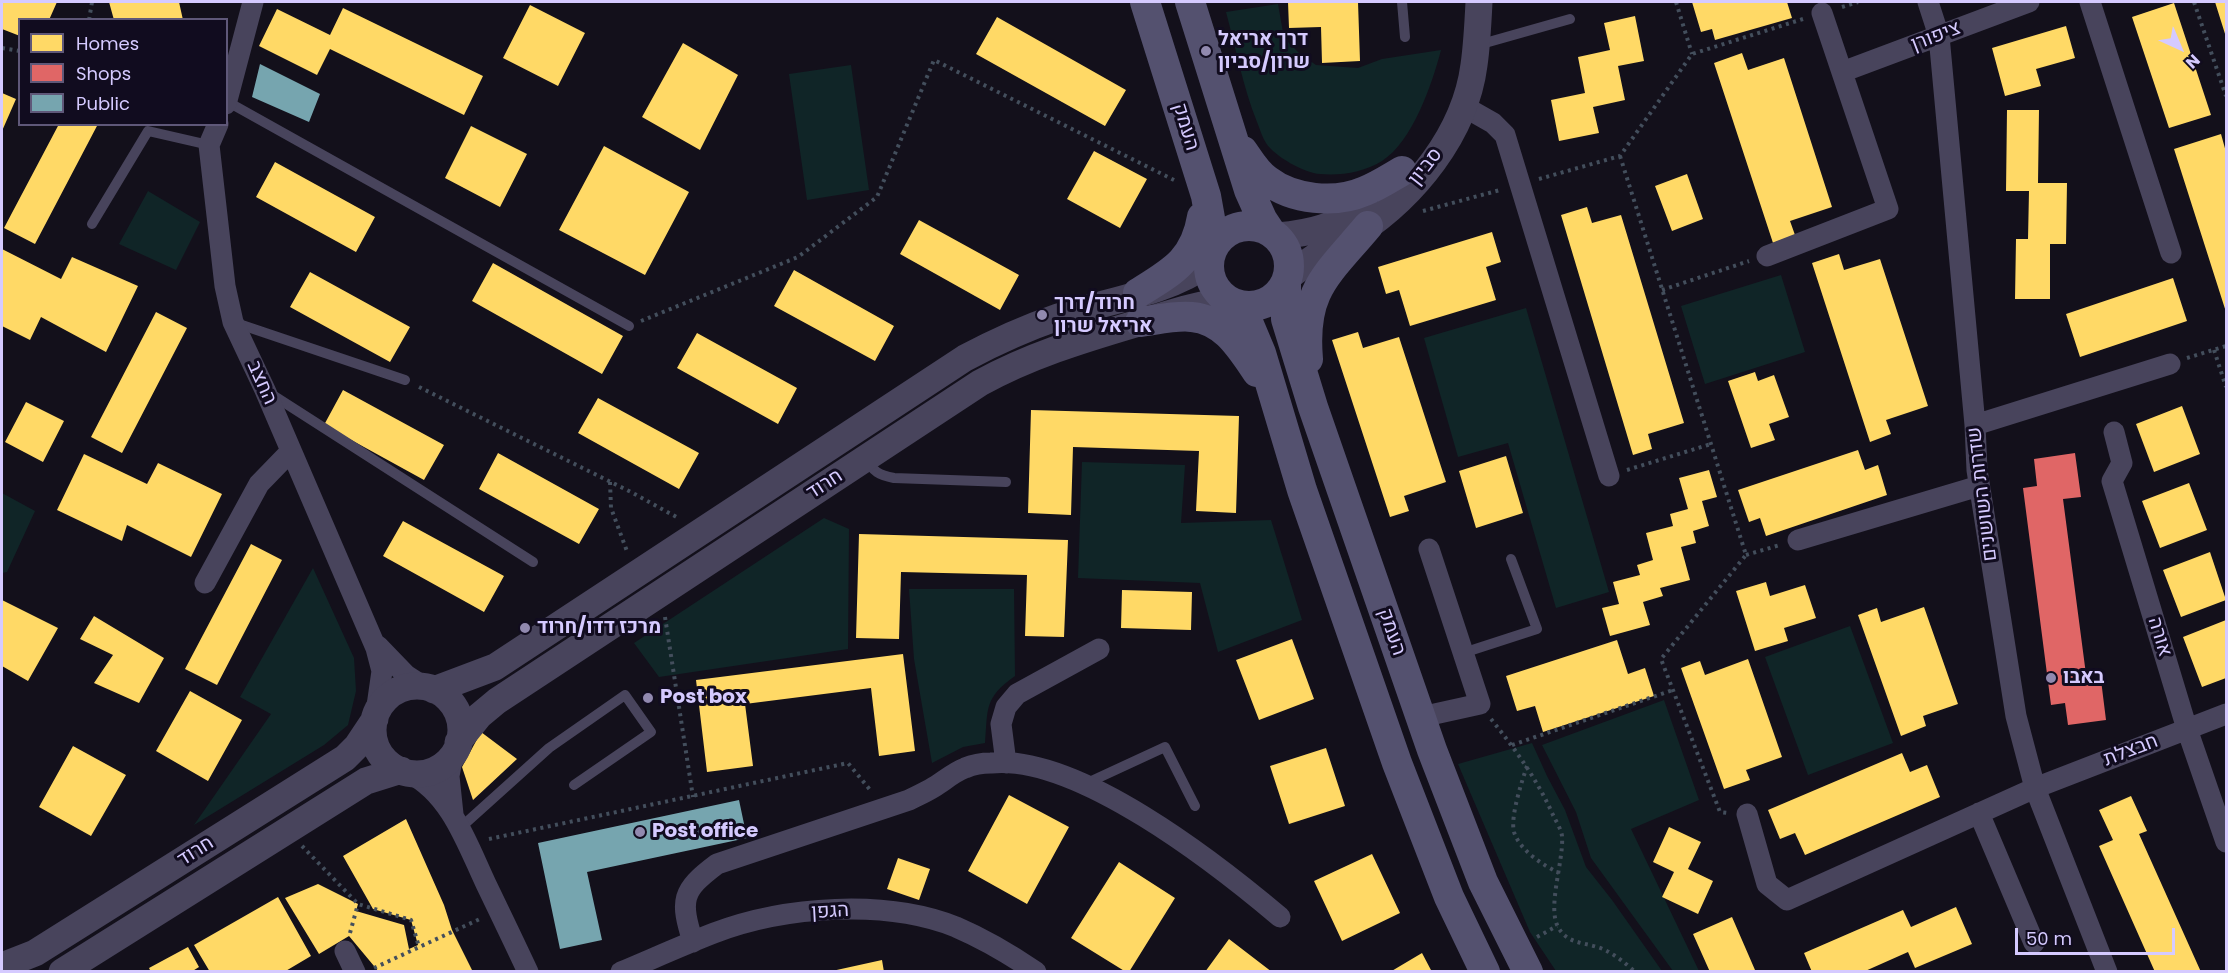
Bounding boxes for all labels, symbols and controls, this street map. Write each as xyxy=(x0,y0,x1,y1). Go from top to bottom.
street label: ציפורן xyxy=(1908,17,1964,57)
legend xyxy=(18,18,228,126)
north arrow xyxy=(2150,18,2210,78)
place label: דרך אריאל שרון/סביון xyxy=(1218,28,1310,75)
text: Homes xyxy=(76,31,139,56)
marker: דרך אריאל שרון/סביון xyxy=(1199,44,1213,58)
text: N xyxy=(2181,49,2205,74)
text: Shops xyxy=(76,61,131,86)
text: Public xyxy=(76,91,130,116)
street label: העמק xyxy=(1166,100,1204,154)
street label: סביון xyxy=(1404,143,1448,191)
place label: חרוד/דרך אריאל שרון xyxy=(1054,292,1152,339)
marker: חרוד/דרך אריאל שרון xyxy=(1035,308,1049,322)
street label: החצב xyxy=(241,357,281,409)
street label: שדרות השושנים xyxy=(1963,425,2003,563)
street label: חרוד xyxy=(802,465,848,505)
street label: העמק xyxy=(1372,605,1410,659)
street label: אורה xyxy=(2142,614,2176,660)
place label: מרכז דדו/חרוד xyxy=(537,616,661,640)
marker: מרכז דדו/חרוד xyxy=(518,621,532,635)
place label: באבו xyxy=(2063,666,2104,690)
marker: באבו xyxy=(2044,671,2058,685)
place label: Post box xyxy=(660,686,747,710)
marker: Post box xyxy=(641,691,655,705)
street label: חבצלת xyxy=(2100,730,2162,772)
place label: Post office xyxy=(652,820,758,844)
marker: Post office xyxy=(633,825,647,839)
street label: חרוד xyxy=(173,832,219,872)
street label: הגפן xyxy=(811,899,849,925)
scale bar xyxy=(2018,916,2178,954)
text: 50 m xyxy=(2026,926,2072,951)

